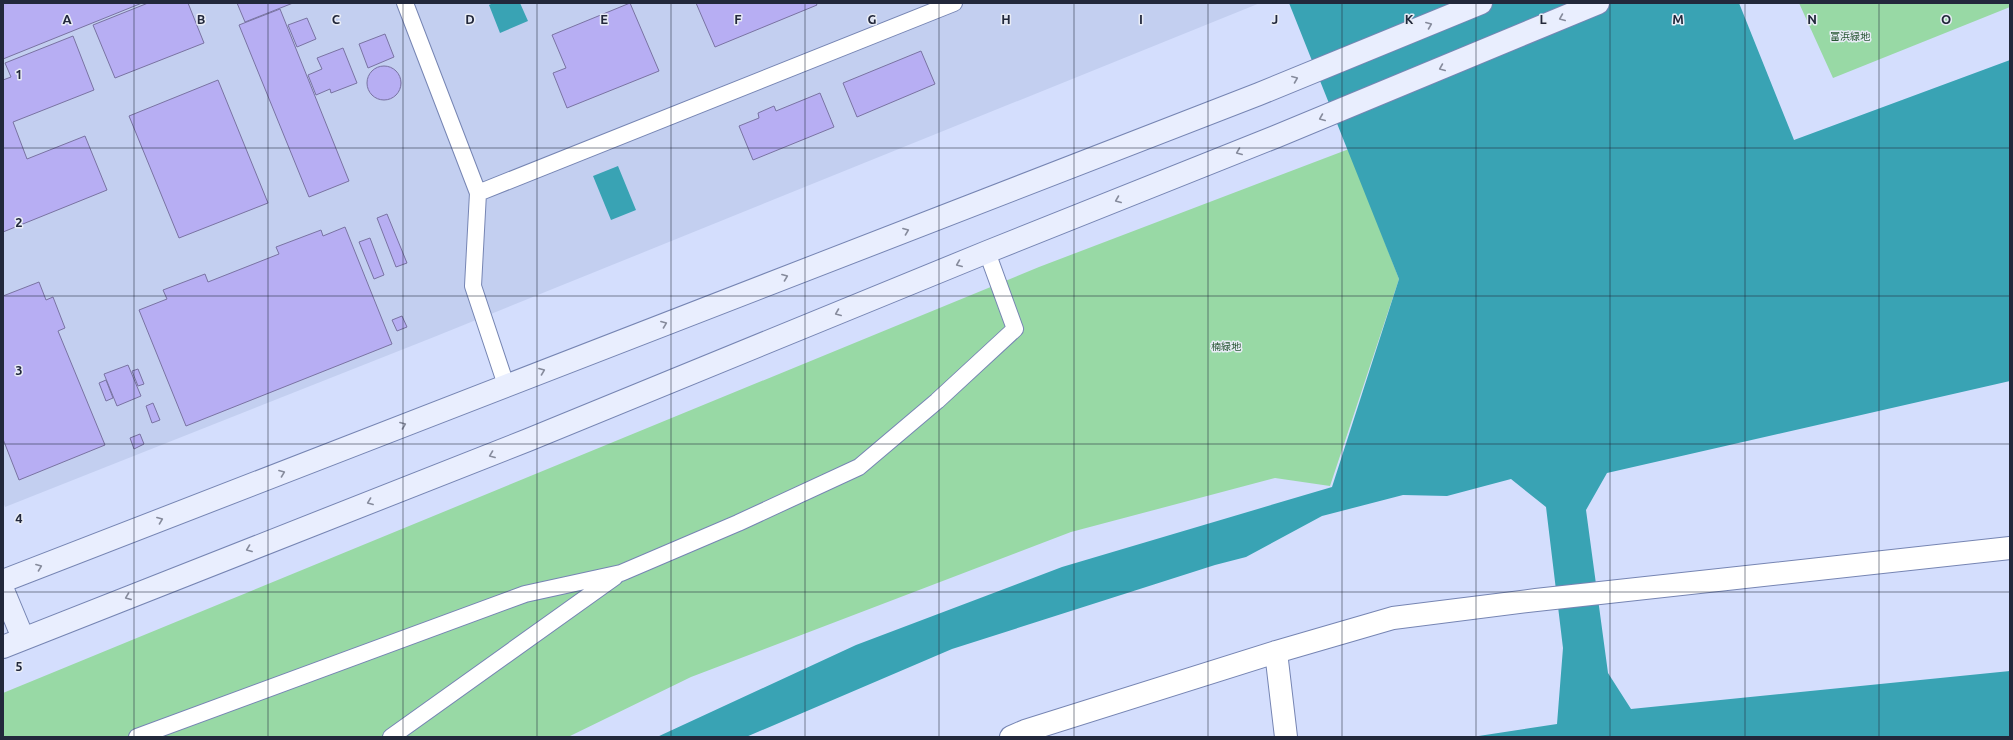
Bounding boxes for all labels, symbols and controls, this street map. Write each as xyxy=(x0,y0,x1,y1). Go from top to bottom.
text: A xyxy=(62,12,72,26)
text: B xyxy=(197,12,206,26)
text: C xyxy=(332,12,341,26)
text: D xyxy=(465,12,475,26)
text: E xyxy=(600,12,608,26)
text: F xyxy=(734,12,742,26)
text: G xyxy=(868,12,877,26)
text: H xyxy=(1001,12,1011,26)
text: I xyxy=(1139,12,1143,26)
text: J xyxy=(1272,12,1278,26)
text: K xyxy=(1405,12,1414,26)
text: L xyxy=(1539,12,1547,26)
text: M xyxy=(1672,12,1684,26)
text: N xyxy=(1807,12,1817,26)
text: O xyxy=(1941,12,1951,26)
one-way arrow xyxy=(1558,13,1566,21)
one-way arrow xyxy=(1425,21,1432,29)
park label: 富浜緑地 xyxy=(1830,31,1871,42)
one-way arrow xyxy=(1438,63,1446,71)
text: 1 xyxy=(15,67,23,81)
one-way arrow xyxy=(1292,75,1299,83)
one-way arrow xyxy=(1318,113,1326,121)
one-way arrow xyxy=(1236,147,1243,155)
one-way arrow xyxy=(1115,195,1122,203)
text: 2 xyxy=(15,215,23,229)
one-way arrow xyxy=(903,227,910,235)
one-way arrow xyxy=(955,259,962,267)
one-way arrow xyxy=(781,274,788,282)
one-way arrow xyxy=(835,308,843,316)
one-way arrow xyxy=(660,321,667,329)
park label: 楠緑地 xyxy=(1211,341,1242,352)
text: 3 xyxy=(15,363,23,377)
one-way arrow xyxy=(539,368,546,376)
one-way arrow xyxy=(399,422,406,430)
one-way arrow xyxy=(488,450,495,458)
one-way arrow xyxy=(278,469,285,477)
one-way arrow xyxy=(367,497,374,505)
text: 4 xyxy=(15,511,23,525)
one-way arrow xyxy=(156,517,164,525)
one-way arrow xyxy=(246,545,253,553)
one-way arrow xyxy=(36,564,43,572)
one-way arrow xyxy=(125,592,132,600)
text: 5 xyxy=(15,659,23,673)

